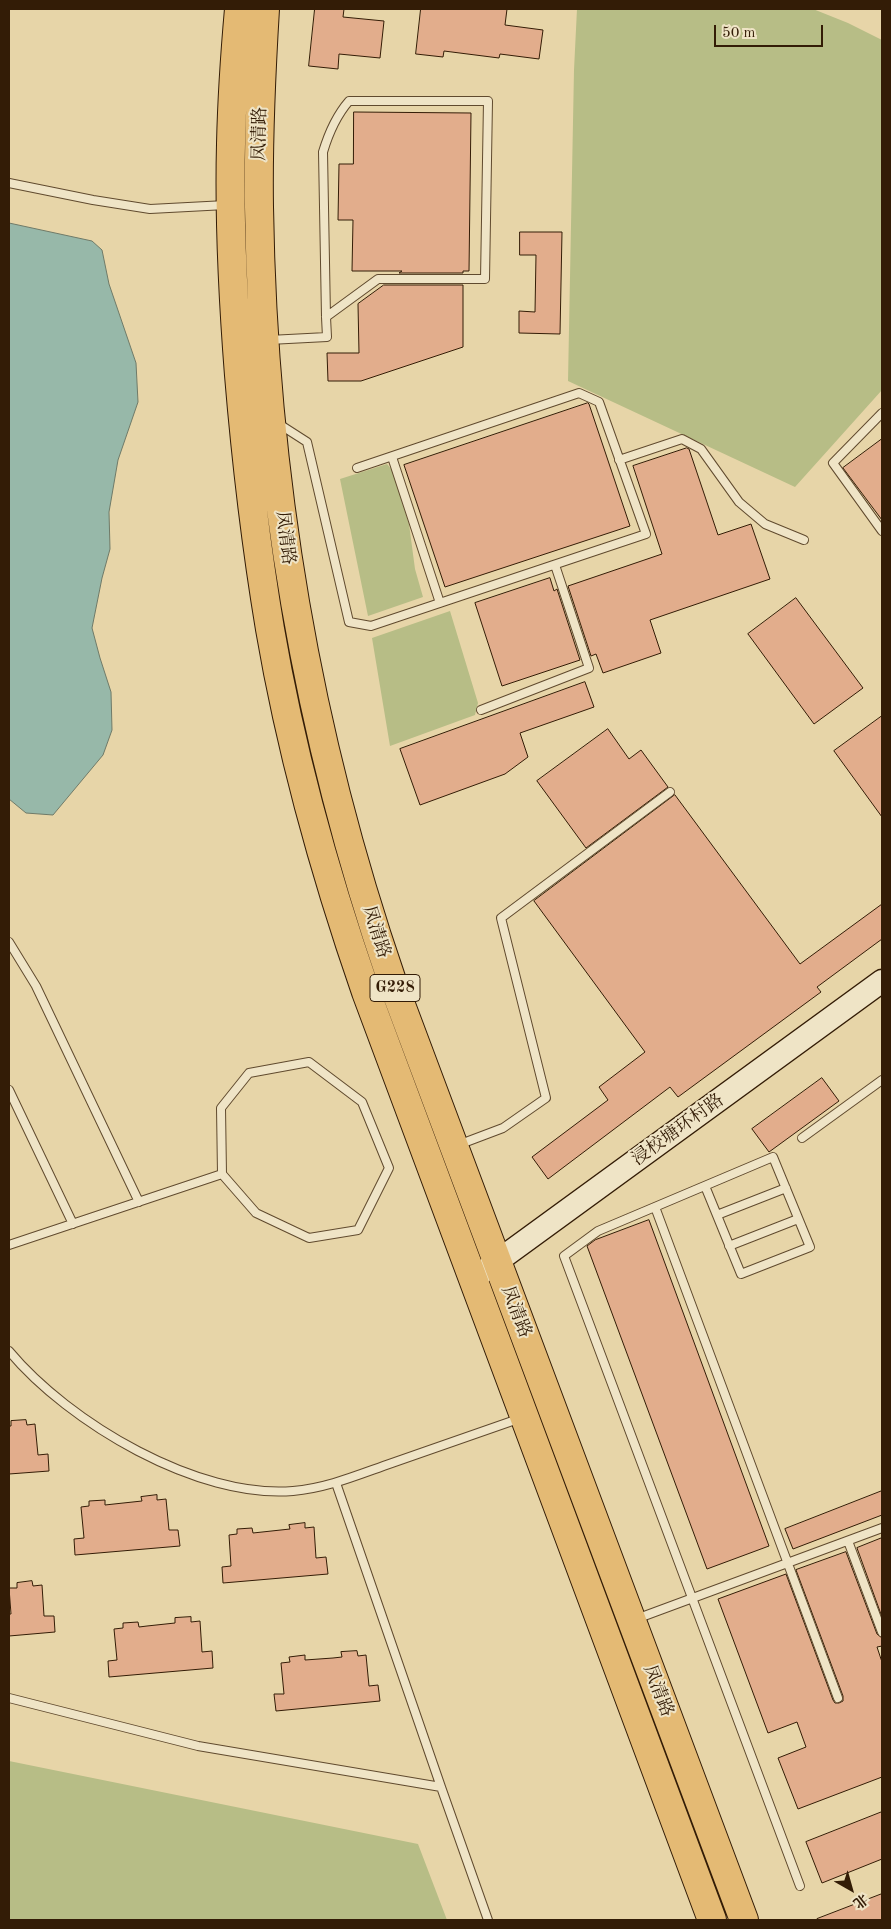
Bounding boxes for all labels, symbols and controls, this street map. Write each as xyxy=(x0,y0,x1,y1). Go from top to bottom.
scale bar xyxy=(716,15,825,47)
text: 50 m xyxy=(722,26,756,41)
street label: 凤清路 xyxy=(249,107,271,161)
street label: 凤清路 xyxy=(271,510,299,566)
street label: 凤清路 xyxy=(357,903,395,961)
road number: G228 xyxy=(370,974,420,1001)
street label: 浸校塘环村路 xyxy=(628,1090,728,1170)
street label: 凤清路 xyxy=(496,1283,536,1341)
street label: 凤清路 xyxy=(638,1662,678,1720)
north arrow xyxy=(826,1864,876,1914)
text: 北 xyxy=(850,1891,870,1911)

